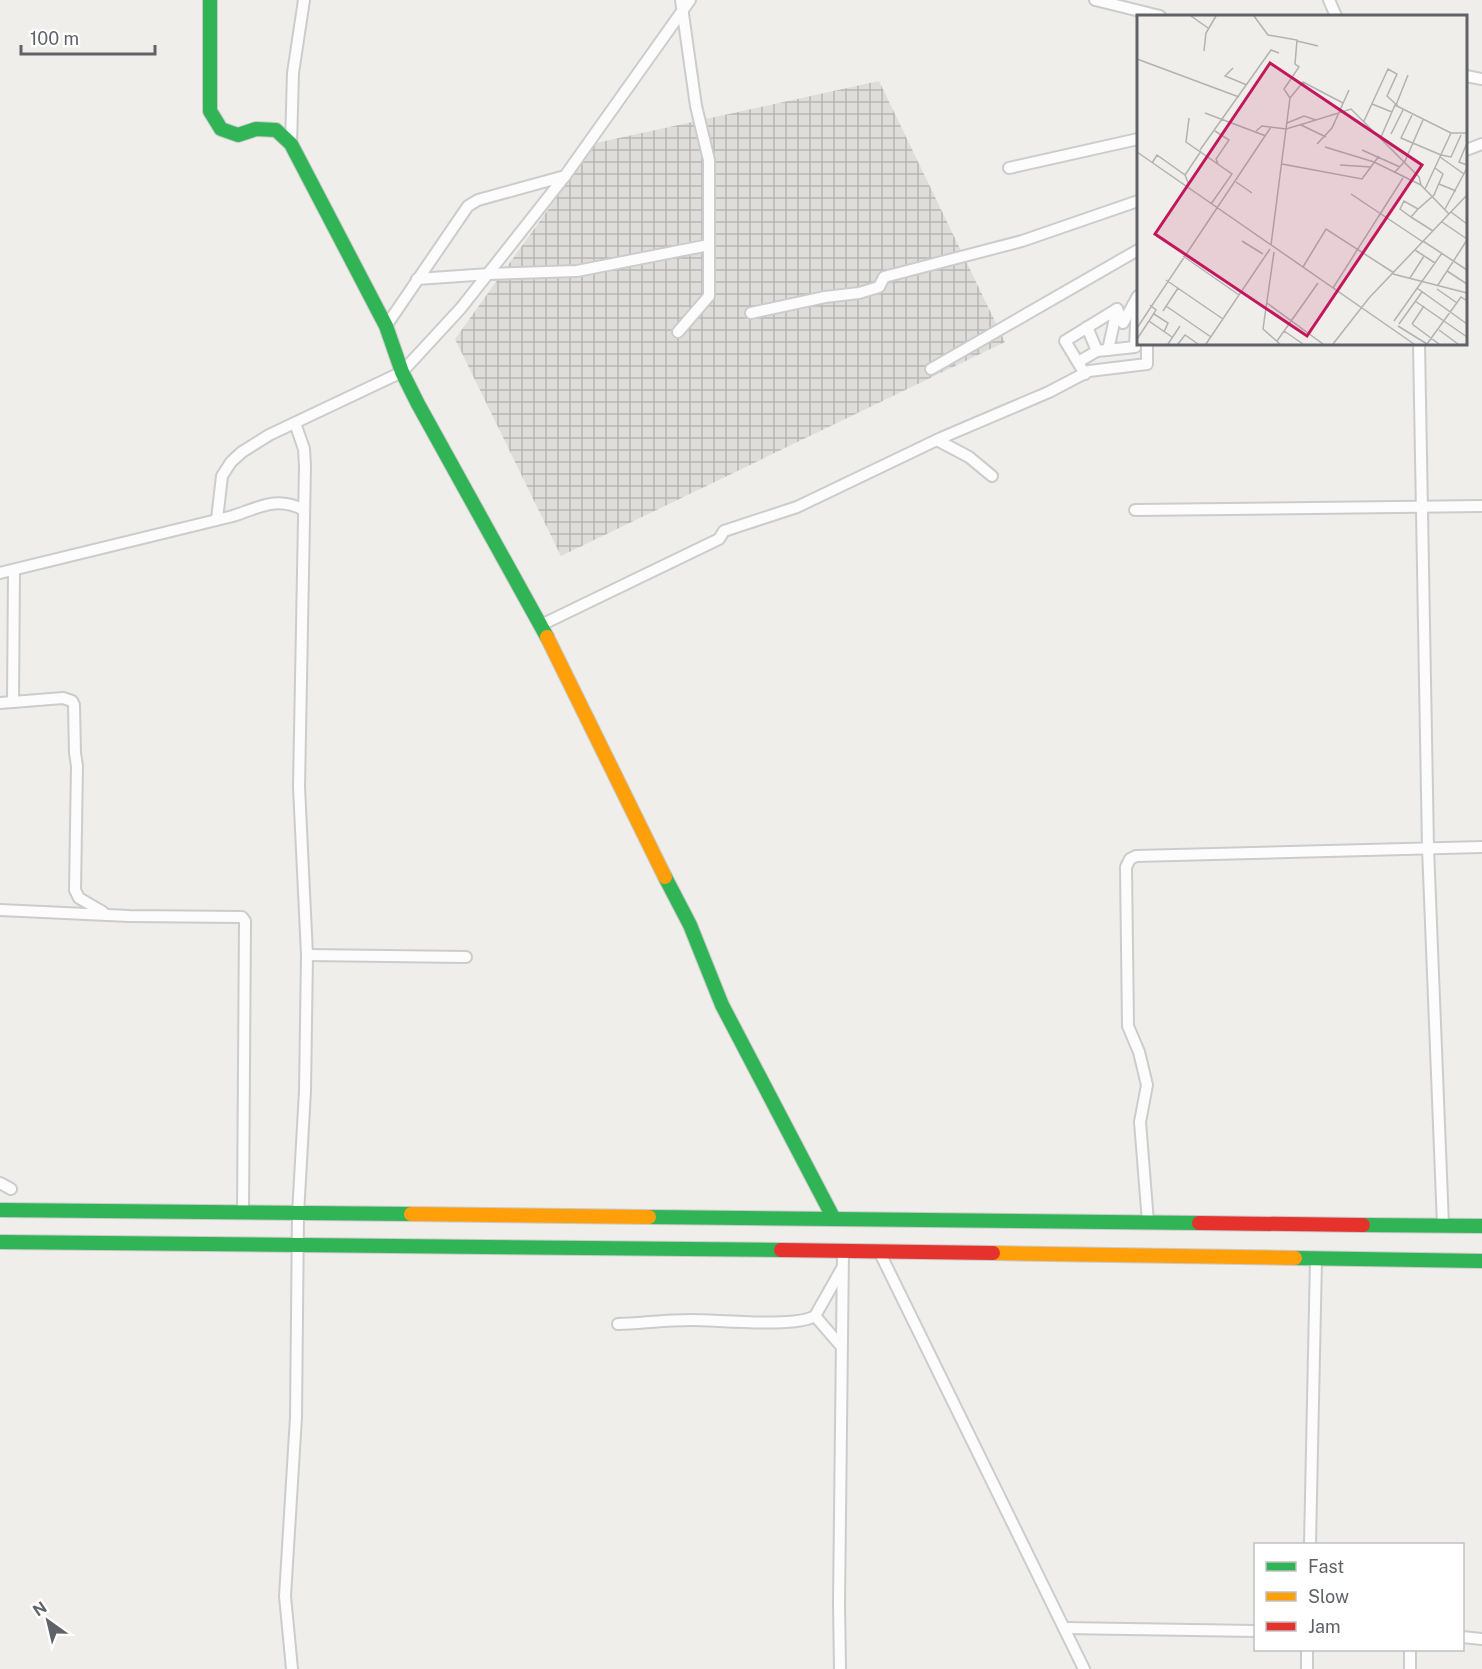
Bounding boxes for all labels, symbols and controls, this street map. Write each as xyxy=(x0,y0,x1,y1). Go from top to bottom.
inset map xyxy=(1137,15,1467,345)
scale bar xyxy=(21,18,154,56)
text: 100 m xyxy=(30,28,79,49)
legend xyxy=(1254,1543,1464,1651)
text: Fast xyxy=(1308,1556,1344,1577)
text: Slow xyxy=(1308,1586,1349,1607)
north arrow xyxy=(18,1591,78,1651)
text: N xyxy=(29,1598,50,1620)
text: Jam xyxy=(1308,1616,1341,1637)

